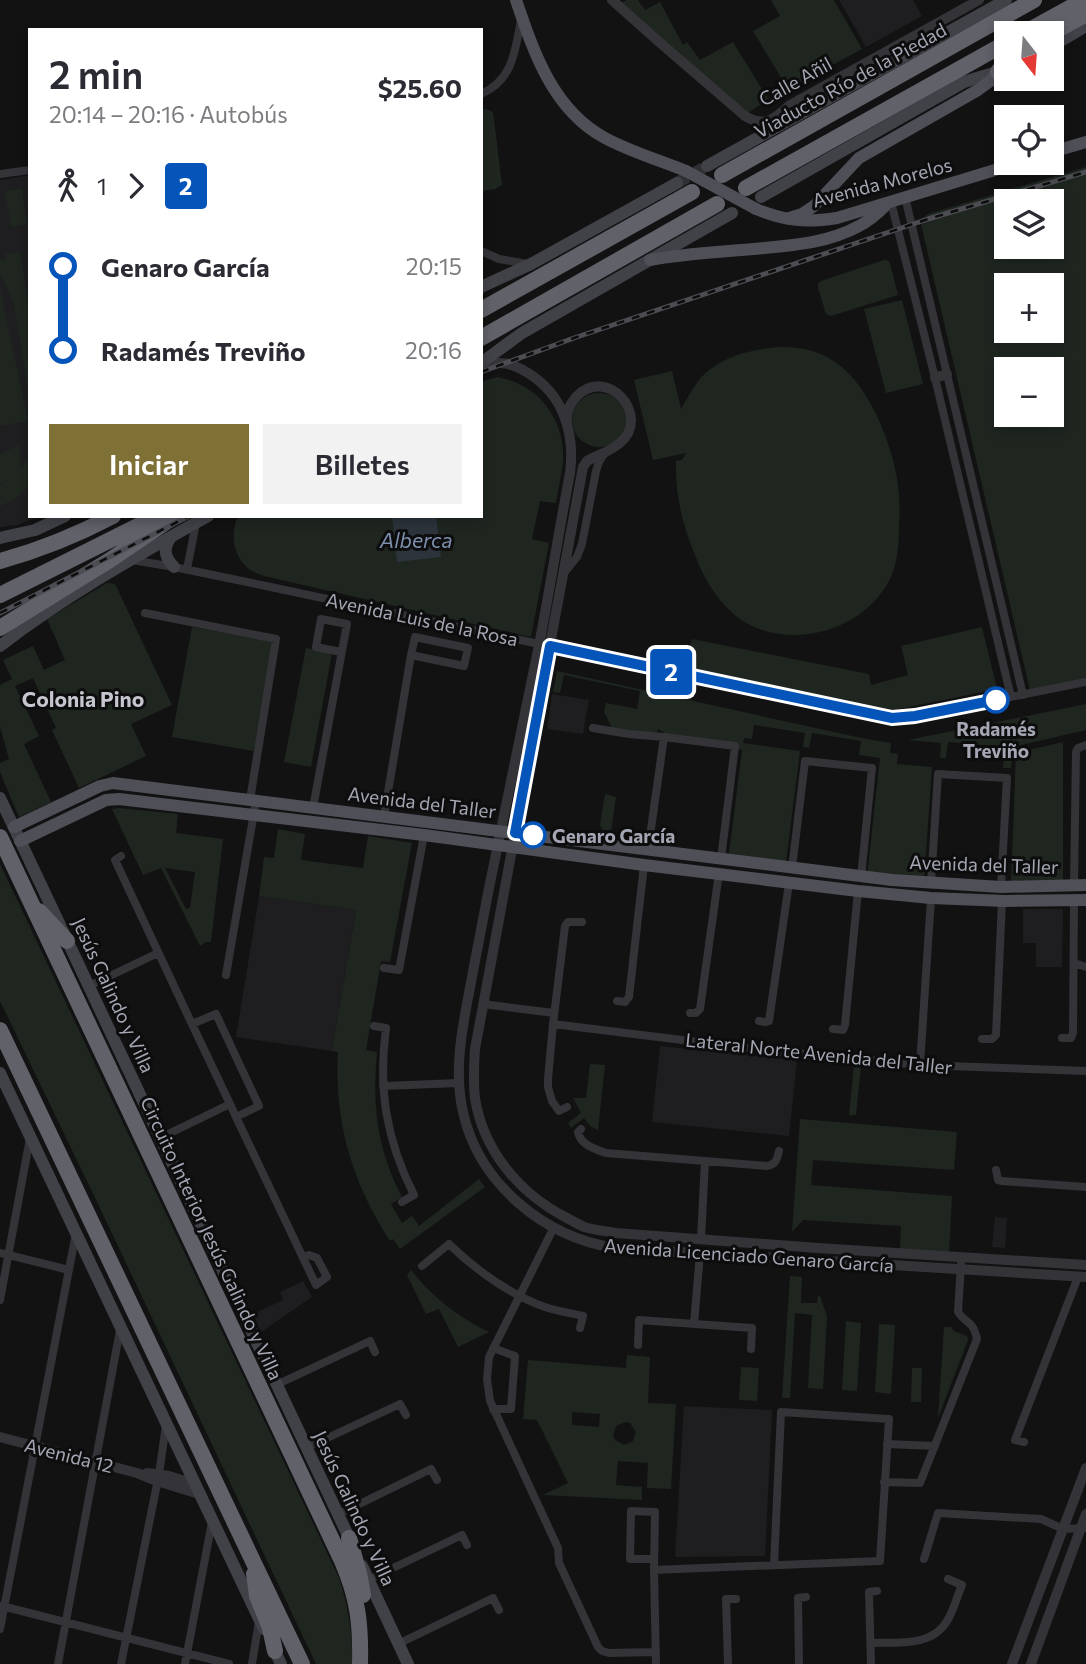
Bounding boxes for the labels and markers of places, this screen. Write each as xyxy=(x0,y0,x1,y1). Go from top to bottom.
marker: Radamés Treviño xyxy=(983,687,1009,713)
place label: Radamés Treviño xyxy=(956,717,1036,762)
marker: Genaro García xyxy=(520,822,546,848)
place label: Genaro García xyxy=(552,824,675,847)

